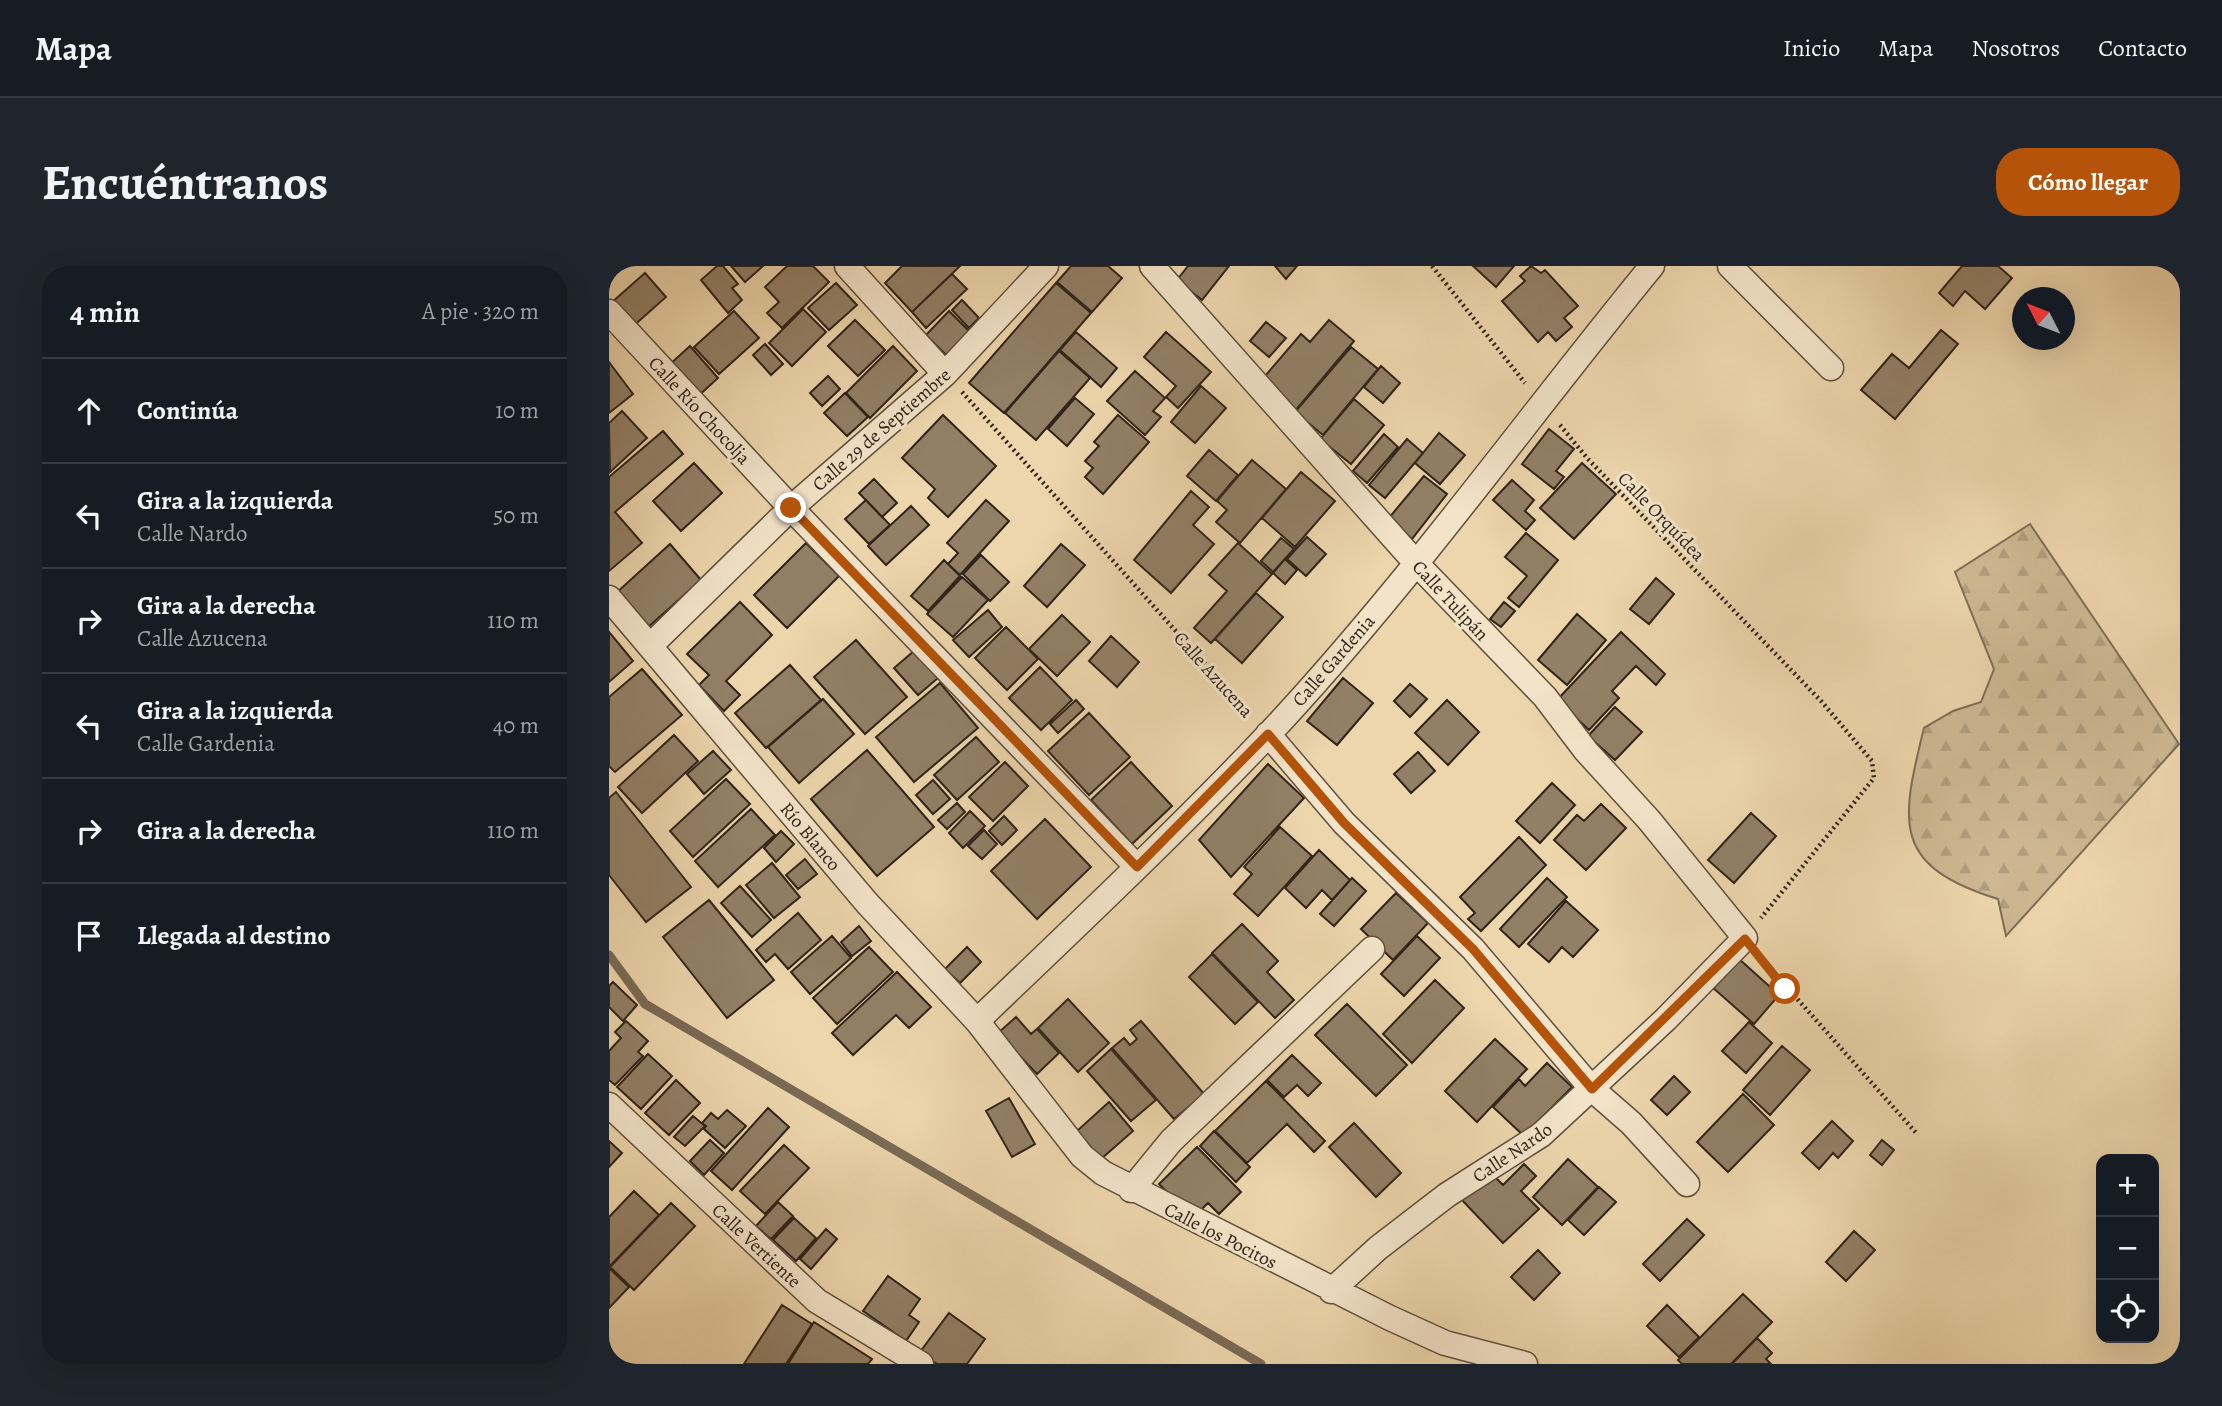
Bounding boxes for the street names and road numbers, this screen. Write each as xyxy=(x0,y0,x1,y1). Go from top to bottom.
street label: Calle Río Chocolja xyxy=(642,351,756,471)
street label: Calle 29 de Septiembre xyxy=(807,362,956,497)
street label: Calle Orquídea xyxy=(1612,466,1711,567)
street label: Calle Tulipán xyxy=(1406,555,1494,647)
street label: Calle Gardenia xyxy=(1287,609,1381,712)
street label: Calle Azucena xyxy=(1167,626,1259,724)
street label: Río Blanco xyxy=(774,797,847,877)
street label: Calle Nardo xyxy=(1467,1117,1558,1189)
street label: Calle los Pocitos xyxy=(1160,1196,1282,1276)
street label: Calle Vertiente xyxy=(706,1197,807,1294)

